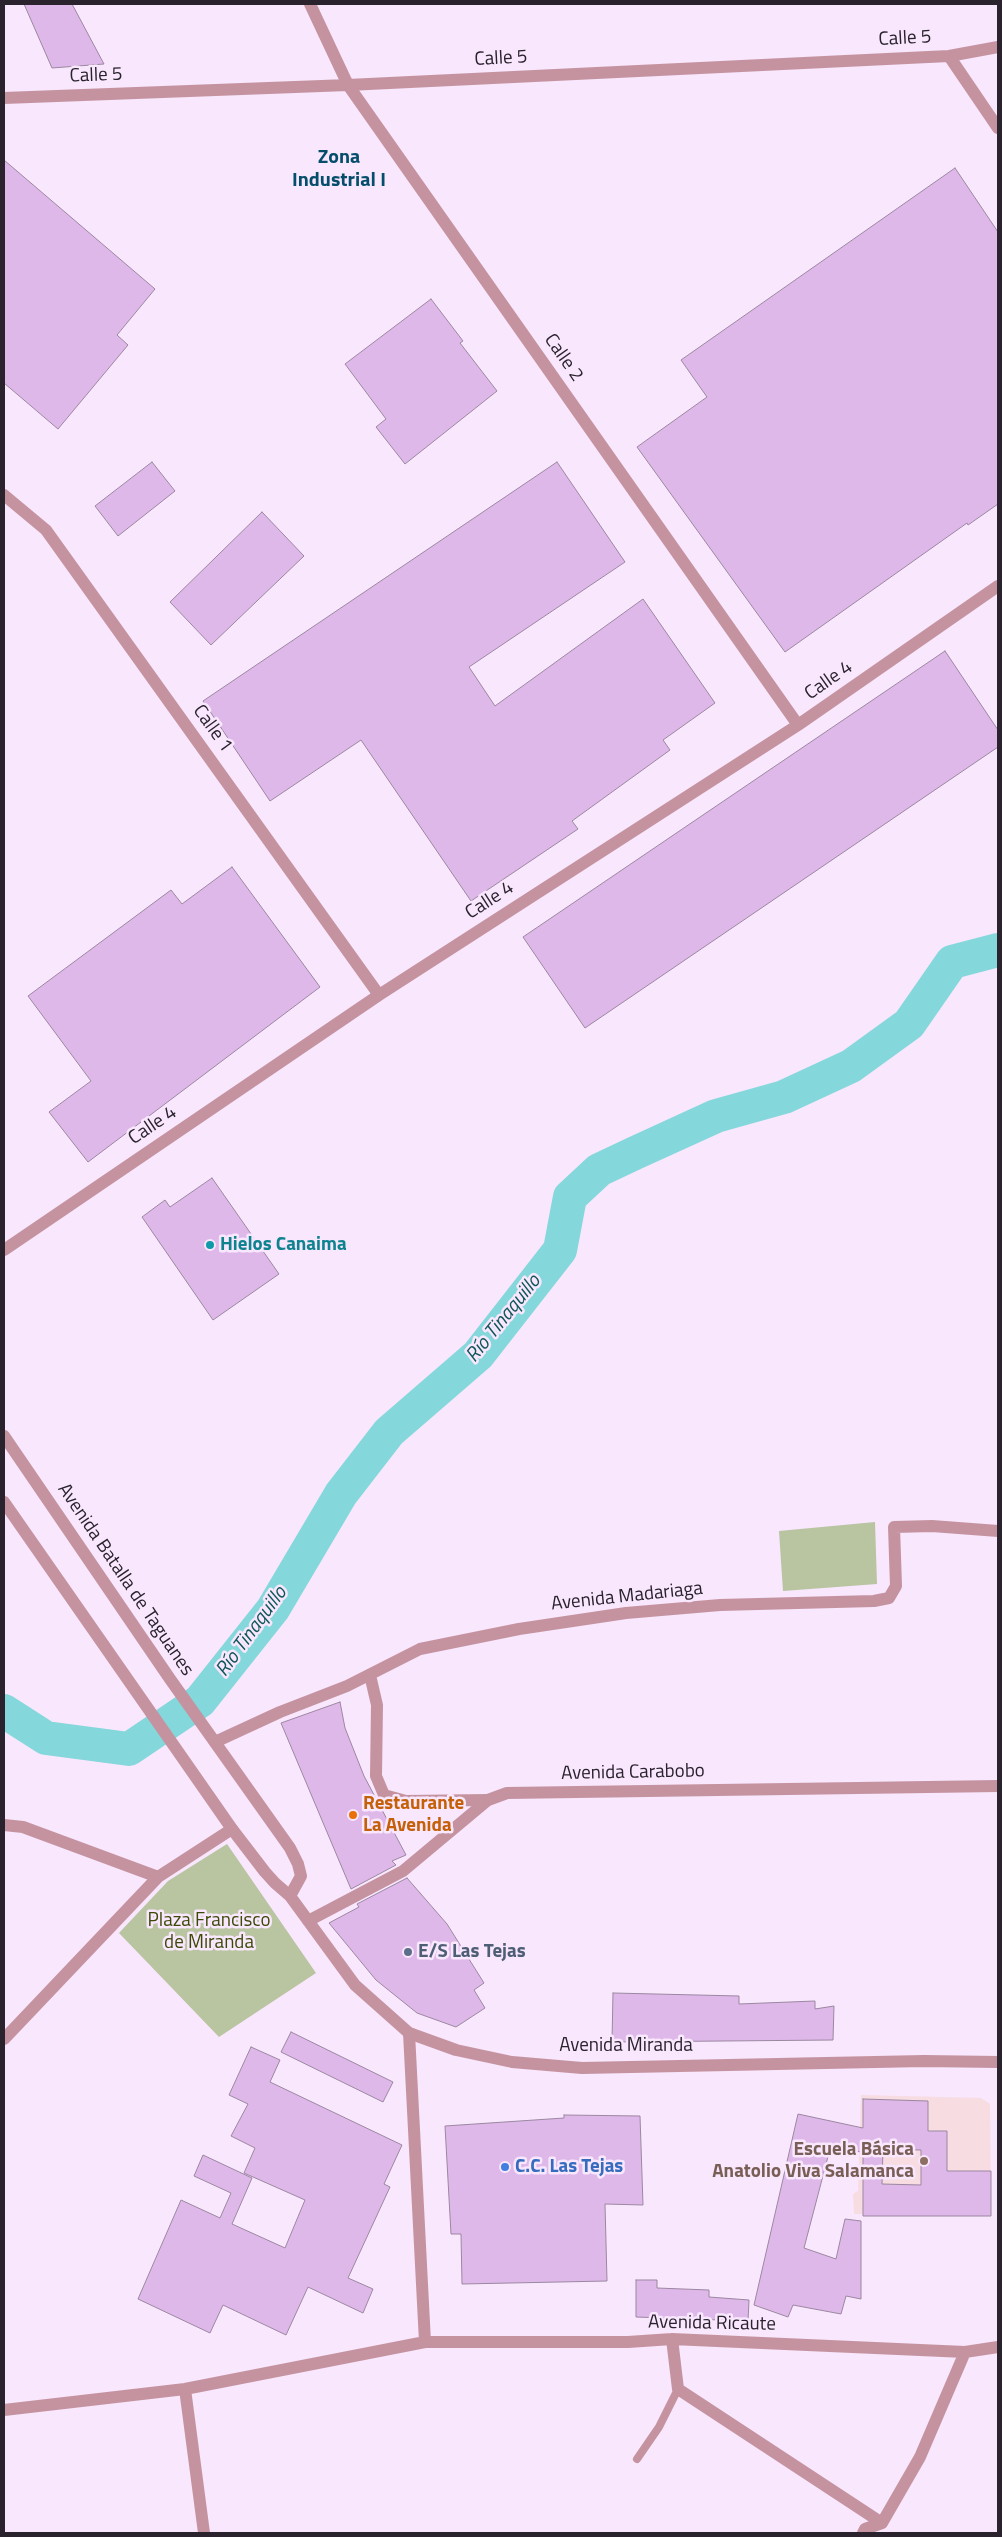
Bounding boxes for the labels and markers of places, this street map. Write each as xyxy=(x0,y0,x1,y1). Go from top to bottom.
place label: Hielos Canaima xyxy=(220,1234,347,1256)
marker: Hielos Canaima xyxy=(204,1239,216,1251)
place label: Restaurante La Avenida xyxy=(363,1793,464,1837)
marker: Restaurante La Avenida xyxy=(347,1809,359,1821)
place label: E/S Las Tejas xyxy=(418,1941,526,1963)
marker: E/S Las Tejas xyxy=(402,1946,414,1958)
place label: Escuela Básica Anatolio Viva Salamanca xyxy=(712,2139,914,2183)
marker: Escuela Básica Anatolio Viva Salamanca xyxy=(918,2155,930,2167)
place label: C.C. Las Tejas xyxy=(515,2156,623,2178)
marker: C.C. Las Tejas xyxy=(499,2161,511,2173)

